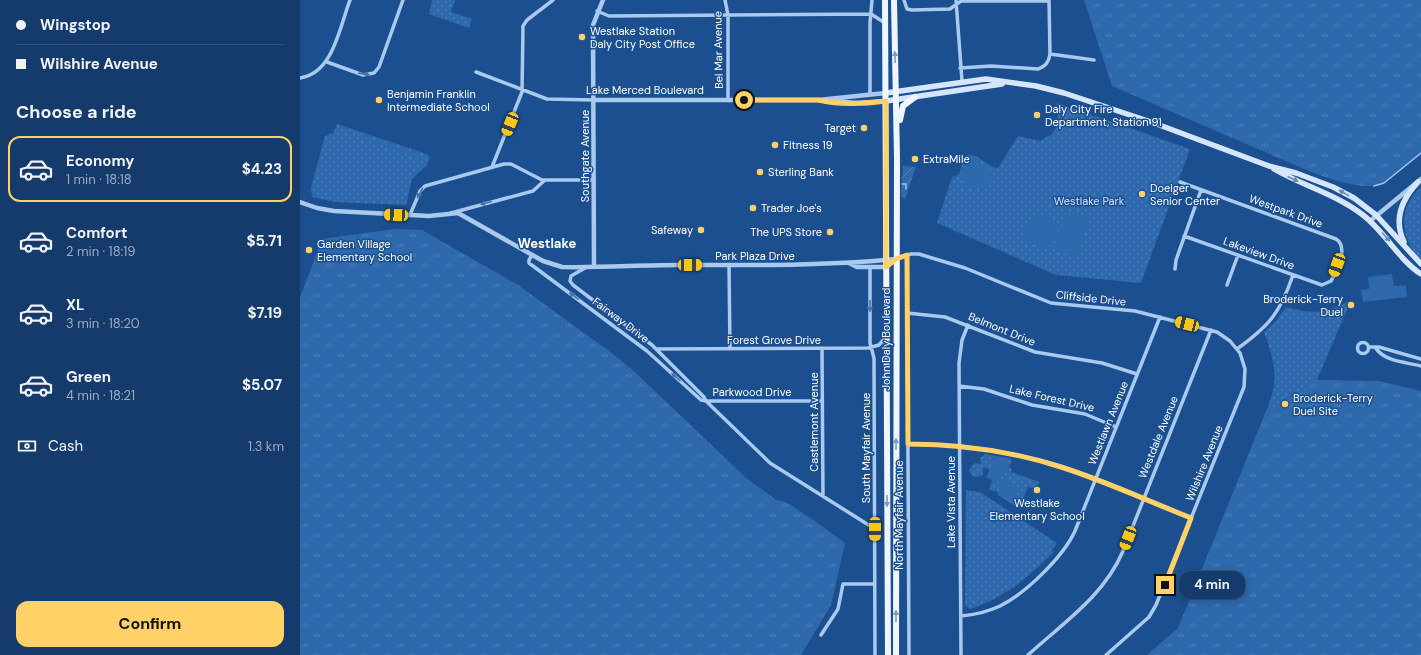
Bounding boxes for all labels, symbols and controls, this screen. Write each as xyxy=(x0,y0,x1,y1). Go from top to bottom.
street label: Bel Mar Avenue xyxy=(710,11,726,89)
text: Wingstop xyxy=(40,15,111,35)
place label: Westlake Station Daly City Post Office xyxy=(590,24,695,51)
marker: Westlake Station Daly City Post Office xyxy=(577,32,587,42)
one-way arrow xyxy=(892,50,898,63)
text: Wilshire Avenue xyxy=(40,54,158,74)
one-way arrow xyxy=(358,71,370,77)
street label: Lake Merced Boulevard xyxy=(586,83,704,97)
place label: Benjamin Franklin Intermediate School xyxy=(387,87,490,114)
route start xyxy=(735,91,753,109)
marker: Benjamin Franklin Intermediate School xyxy=(374,95,384,105)
text: Choose a ride xyxy=(16,100,137,124)
place label: Daly City Fire Department, Station 91 xyxy=(1045,102,1162,129)
street label: Southgate Avenue xyxy=(578,110,592,202)
marker: Daly City Fire Department, Station 91 xyxy=(1032,110,1042,120)
car xyxy=(500,111,520,137)
place label: Target xyxy=(824,121,856,135)
marker: Target xyxy=(859,123,869,133)
place label: Fitness 19 xyxy=(783,138,833,152)
marker: Fitness 19 xyxy=(770,140,780,150)
icon: car xyxy=(18,151,54,187)
text: Economy xyxy=(66,151,134,171)
place label: ExtraMile xyxy=(923,152,970,166)
marker: ExtraMile xyxy=(910,154,920,164)
text: $4.23 xyxy=(242,159,282,179)
place label: Sterling Bank xyxy=(768,165,834,179)
marker: Sterling Bank xyxy=(755,167,765,177)
text: 1 min · 18:18 xyxy=(66,171,132,188)
one-way arrow xyxy=(1287,176,1298,182)
place label: Doelger Senior Center xyxy=(1150,181,1220,208)
one-way arrow xyxy=(417,188,423,199)
marker: Doelger Senior Center xyxy=(1137,189,1147,199)
one-way arrow xyxy=(1338,189,1350,196)
street label: Westpark Drive xyxy=(1247,191,1325,231)
park label: Westlake Park xyxy=(1054,194,1125,208)
one-way arrow xyxy=(480,200,492,206)
place label: Trader Joe's xyxy=(761,201,822,215)
marker: Trader Joe's xyxy=(748,203,758,213)
car xyxy=(384,208,408,222)
icon: car xyxy=(18,223,54,259)
text: Comfort xyxy=(66,223,127,243)
place label: Safeway xyxy=(651,223,693,237)
marker: Safeway xyxy=(696,225,706,235)
place label: The UPS Store xyxy=(750,225,822,239)
marker: The UPS Store xyxy=(825,227,835,237)
text: $5.71 xyxy=(246,231,282,251)
one-way arrow xyxy=(1381,232,1391,242)
street label: Lakeview Drive xyxy=(1221,234,1297,272)
district label: Westlake xyxy=(518,235,576,252)
place label: Garden Village Elementary School xyxy=(317,237,412,264)
text: 2 min · 18:19 xyxy=(66,243,135,260)
marker: Garden Village Elementary School xyxy=(304,245,314,255)
street label: Park Plaza Drive xyxy=(715,249,795,263)
car xyxy=(1327,252,1347,278)
car xyxy=(678,259,702,271)
street label: John Daly Boulevard xyxy=(879,287,893,390)
street label: Cliffside Drive xyxy=(1055,287,1127,309)
one-way arrow xyxy=(568,292,579,300)
place label: Broderick-Terry Duel xyxy=(1263,292,1343,319)
street label: Fairway Drive xyxy=(590,294,652,346)
icon: car xyxy=(18,295,54,331)
text: XL xyxy=(66,295,84,315)
one-way arrow xyxy=(867,300,873,313)
marker: Broderick-Terry Duel xyxy=(1346,300,1356,310)
text: $7.19 xyxy=(248,303,282,323)
street label: Belmont Drive xyxy=(966,309,1038,349)
text: 3 min · 18:20 xyxy=(66,315,140,332)
car xyxy=(1174,315,1200,333)
street label: Forest Grove Drive xyxy=(727,333,821,347)
icon: car xyxy=(18,367,54,403)
text: Green xyxy=(66,367,111,387)
street label: Castlemont Avenue xyxy=(807,372,821,472)
one-way arrow xyxy=(671,373,680,382)
text: $5.07 xyxy=(242,375,282,395)
street label: Westlawn Avenue xyxy=(1085,379,1131,467)
street label: Lake Forest Drive xyxy=(1008,381,1096,415)
street label: Parkwood Drive xyxy=(713,385,791,399)
text: 4 min · 18:21 xyxy=(66,387,135,404)
place label: Broderick-Terry Duel Site xyxy=(1293,391,1373,418)
street label: South Mayfair Avenue xyxy=(859,393,873,503)
street label: Westdale Avenue xyxy=(1135,394,1181,480)
marker: Broderick-Terry Duel Site xyxy=(1280,399,1290,409)
street label: Wilshire Avenue xyxy=(1182,423,1226,503)
icon: cash xyxy=(16,435,38,457)
text: Cash xyxy=(48,436,83,456)
one-way arrow xyxy=(893,437,899,450)
text: 1.3 km xyxy=(248,438,284,455)
street label: Lake Vista Avenue xyxy=(944,456,958,548)
street label: North Mayfair Avenue xyxy=(892,460,906,570)
marker: Westlake Elementary School xyxy=(1032,485,1042,495)
one-way arrow xyxy=(884,495,890,508)
place label: Westlake Elementary School xyxy=(989,496,1085,523)
car xyxy=(869,517,881,541)
car xyxy=(1118,525,1138,551)
callout: 4 min xyxy=(1179,571,1245,599)
route end xyxy=(1156,576,1174,594)
text: 4 min xyxy=(1194,576,1230,593)
button: Confirm xyxy=(16,601,284,647)
one-way arrow xyxy=(893,609,899,622)

